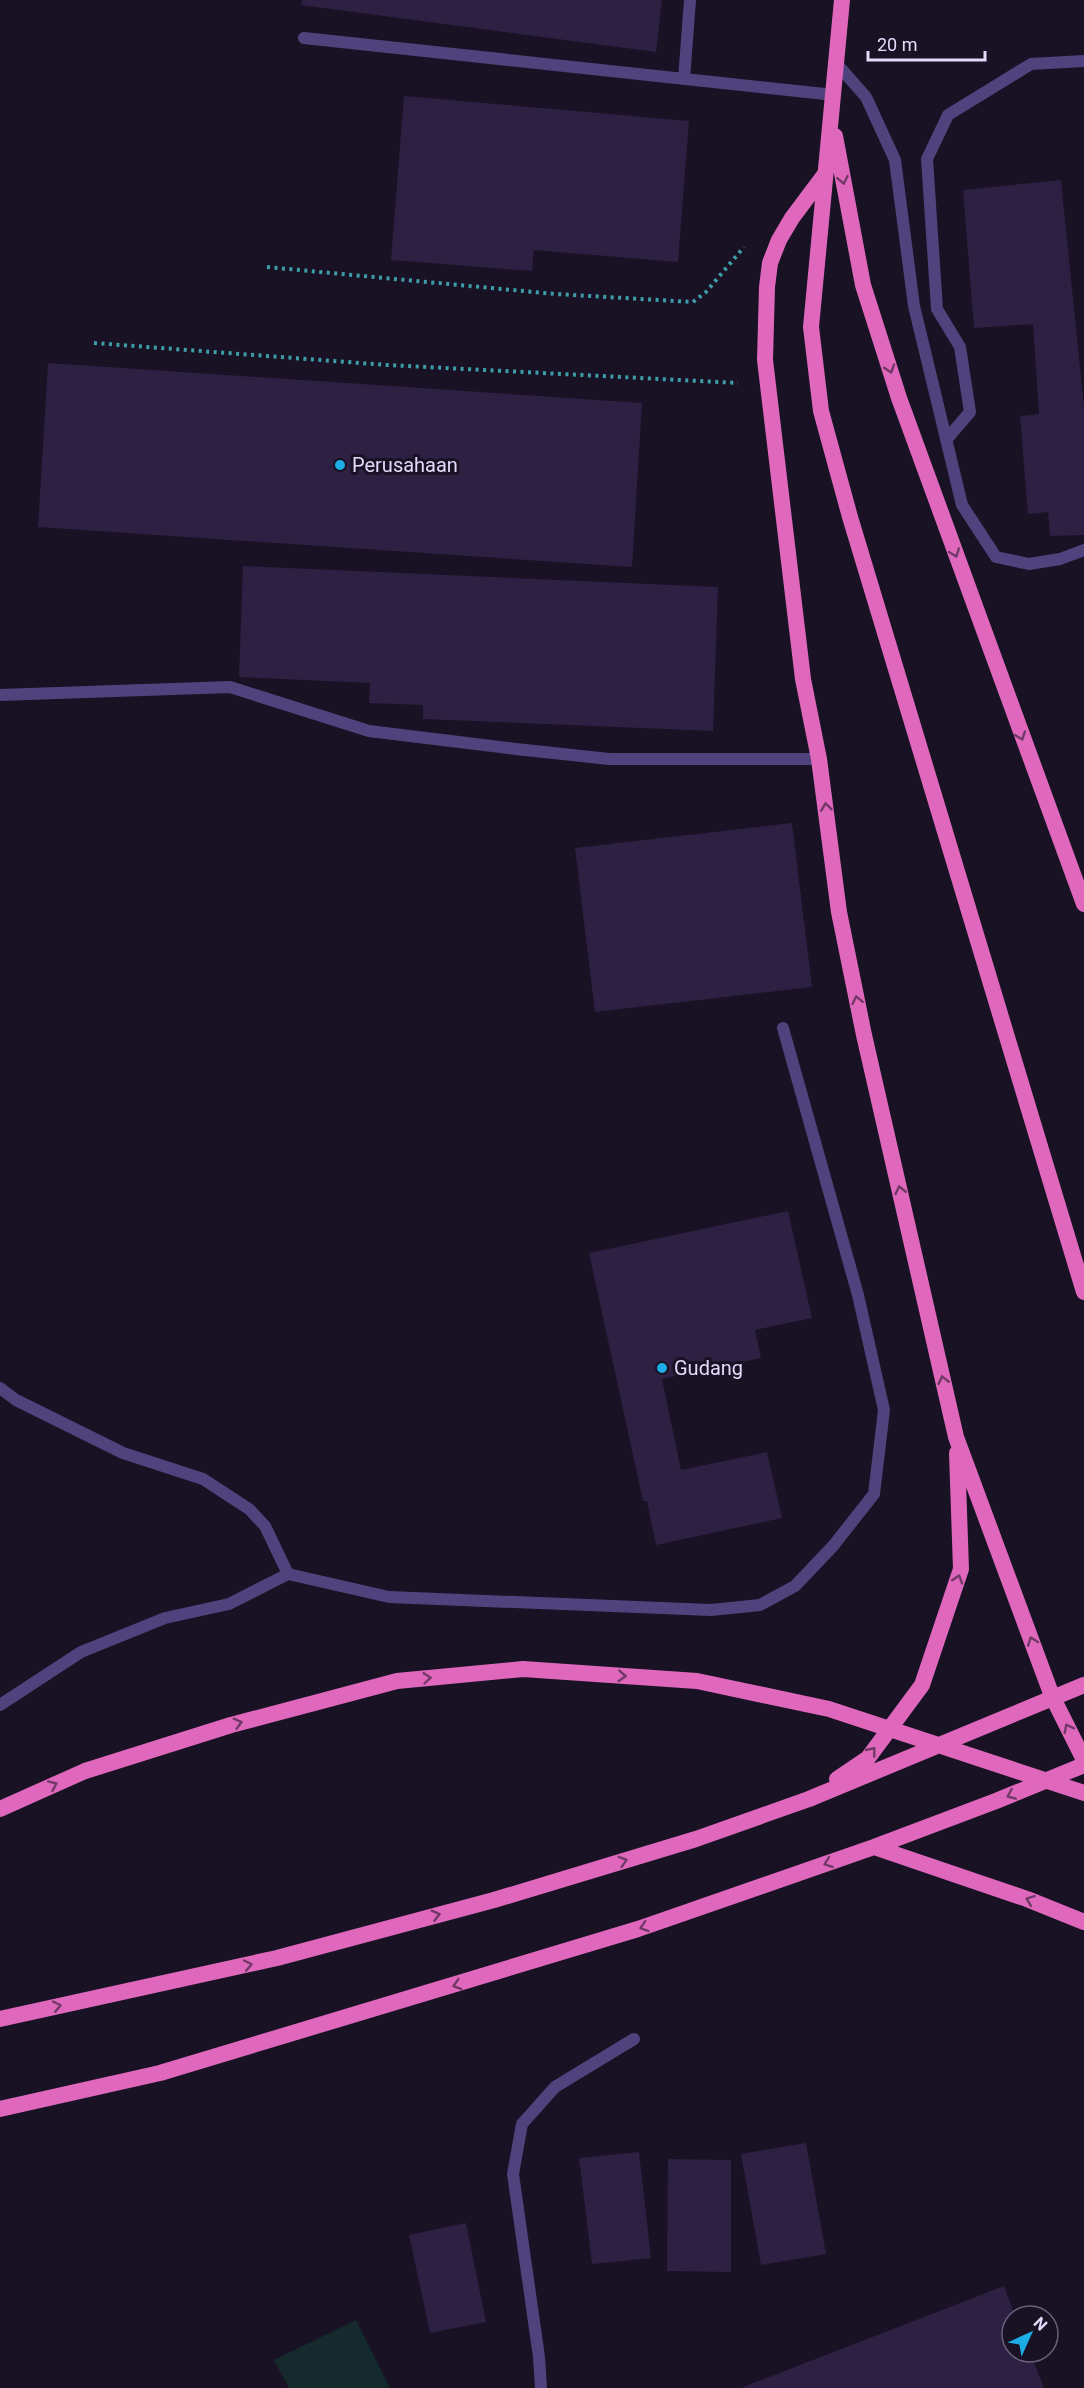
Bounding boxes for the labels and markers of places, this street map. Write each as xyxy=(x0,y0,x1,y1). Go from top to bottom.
place label: Perusahaan xyxy=(352,453,458,477)
marker: Perusahaan xyxy=(333,458,347,472)
place label: Gudang xyxy=(674,1356,743,1380)
marker: Gudang xyxy=(655,1361,669,1375)

